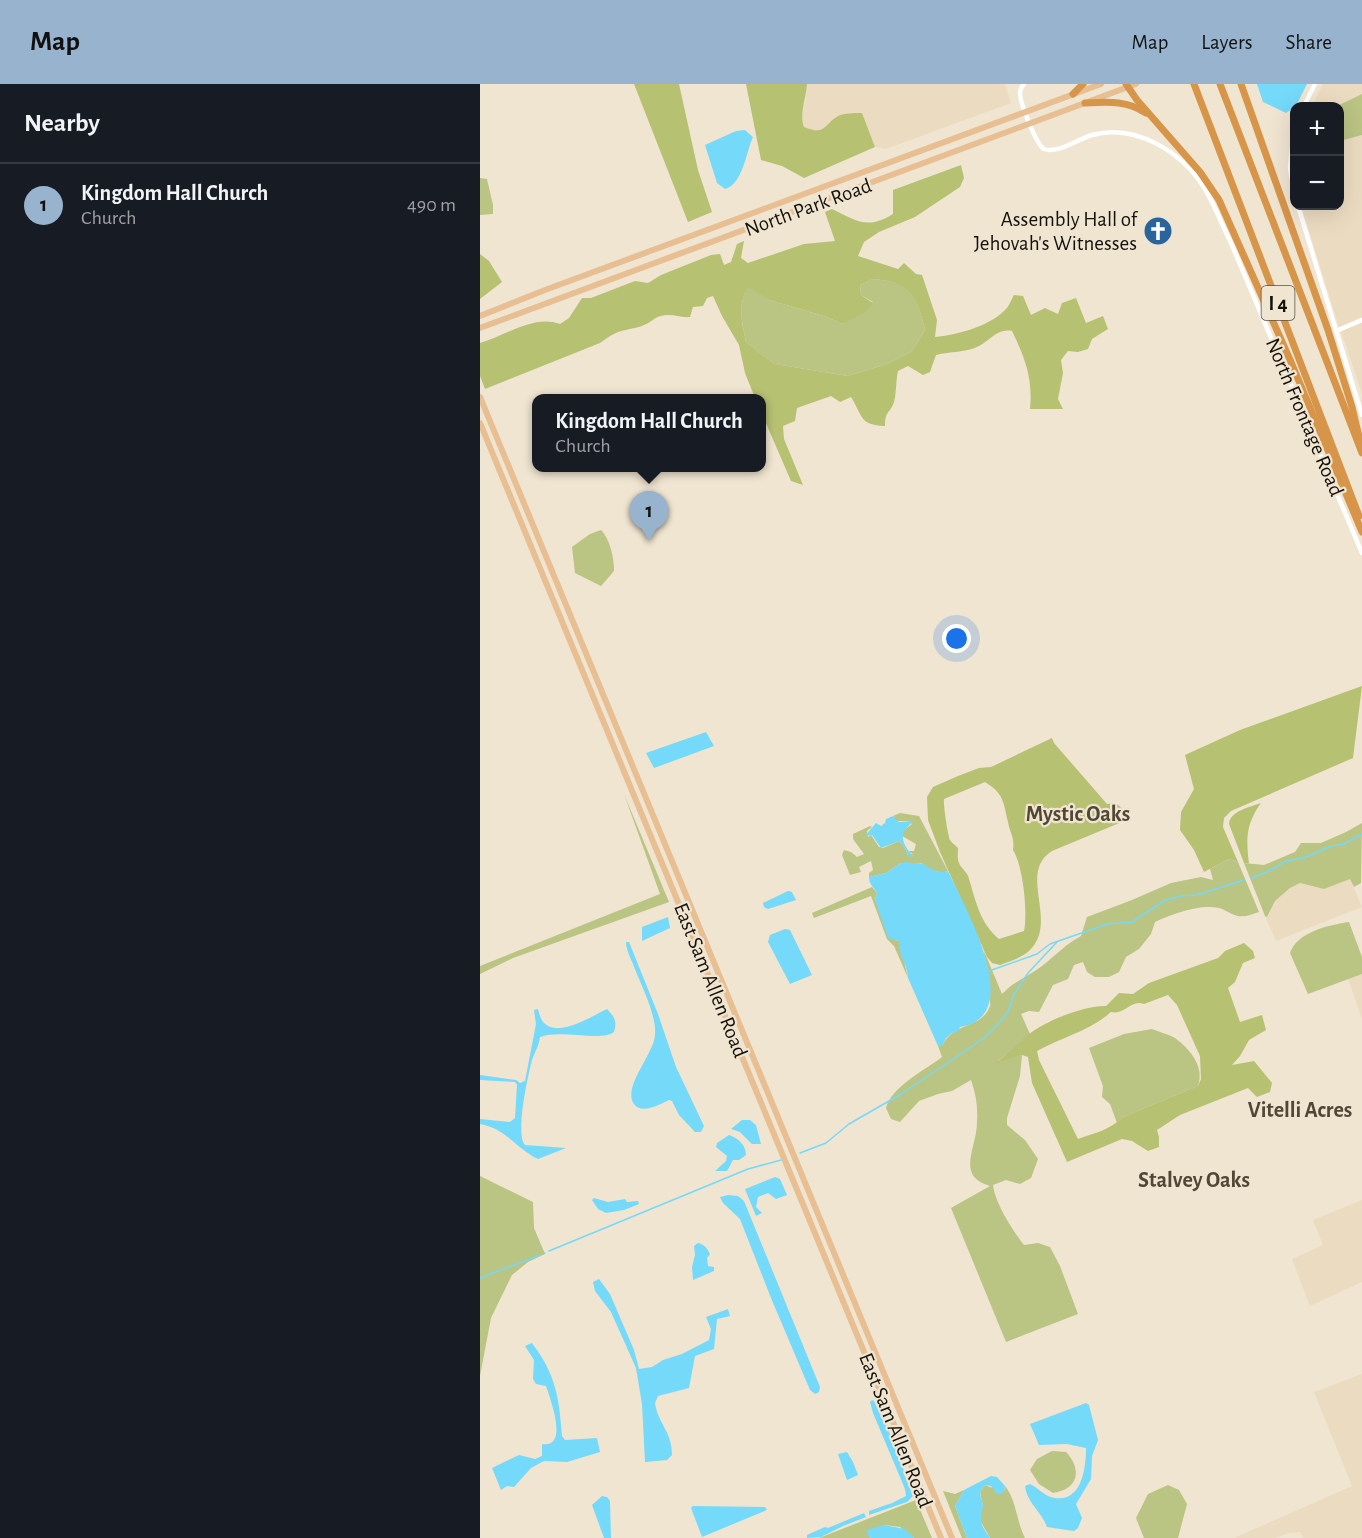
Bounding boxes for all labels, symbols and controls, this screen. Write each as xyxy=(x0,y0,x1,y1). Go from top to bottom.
text: Map xyxy=(30,28,80,56)
text: Map xyxy=(1132,32,1168,53)
text: Layers xyxy=(1201,32,1252,53)
text: Share xyxy=(1285,32,1332,53)
map controls xyxy=(1290,102,1344,210)
button: + xyxy=(1290,102,1344,156)
text: Nearby xyxy=(24,110,100,136)
button: − xyxy=(1290,156,1344,210)
street label: North Park Road xyxy=(742,175,875,240)
text: Kingdom Hall Church xyxy=(81,182,268,204)
text: 1 xyxy=(40,195,47,215)
text: 490 m xyxy=(407,195,456,215)
text: Church xyxy=(81,208,136,228)
place label: Assembly Hall of Jehovah's Witnesses xyxy=(974,209,1139,254)
church icon: Assembly Hall of Jehovah's Witnesses xyxy=(1142,215,1174,247)
road number: I 4 xyxy=(1262,286,1294,320)
street label: North Frontage Road xyxy=(1262,335,1347,499)
popup xyxy=(532,394,766,472)
text: Kingdom Hall Church xyxy=(555,410,743,432)
text: Church xyxy=(555,436,611,456)
pin: 1 xyxy=(630,492,668,541)
your location xyxy=(942,624,971,653)
district label: Mystic Oaks xyxy=(1026,803,1130,826)
street label: East Sam Allen Road xyxy=(670,900,751,1061)
district label: Vitelli Acres xyxy=(1248,1099,1352,1121)
district label: Stalvey Oaks xyxy=(1138,1169,1250,1192)
street label: East Sam Allen Road xyxy=(855,1350,936,1511)

